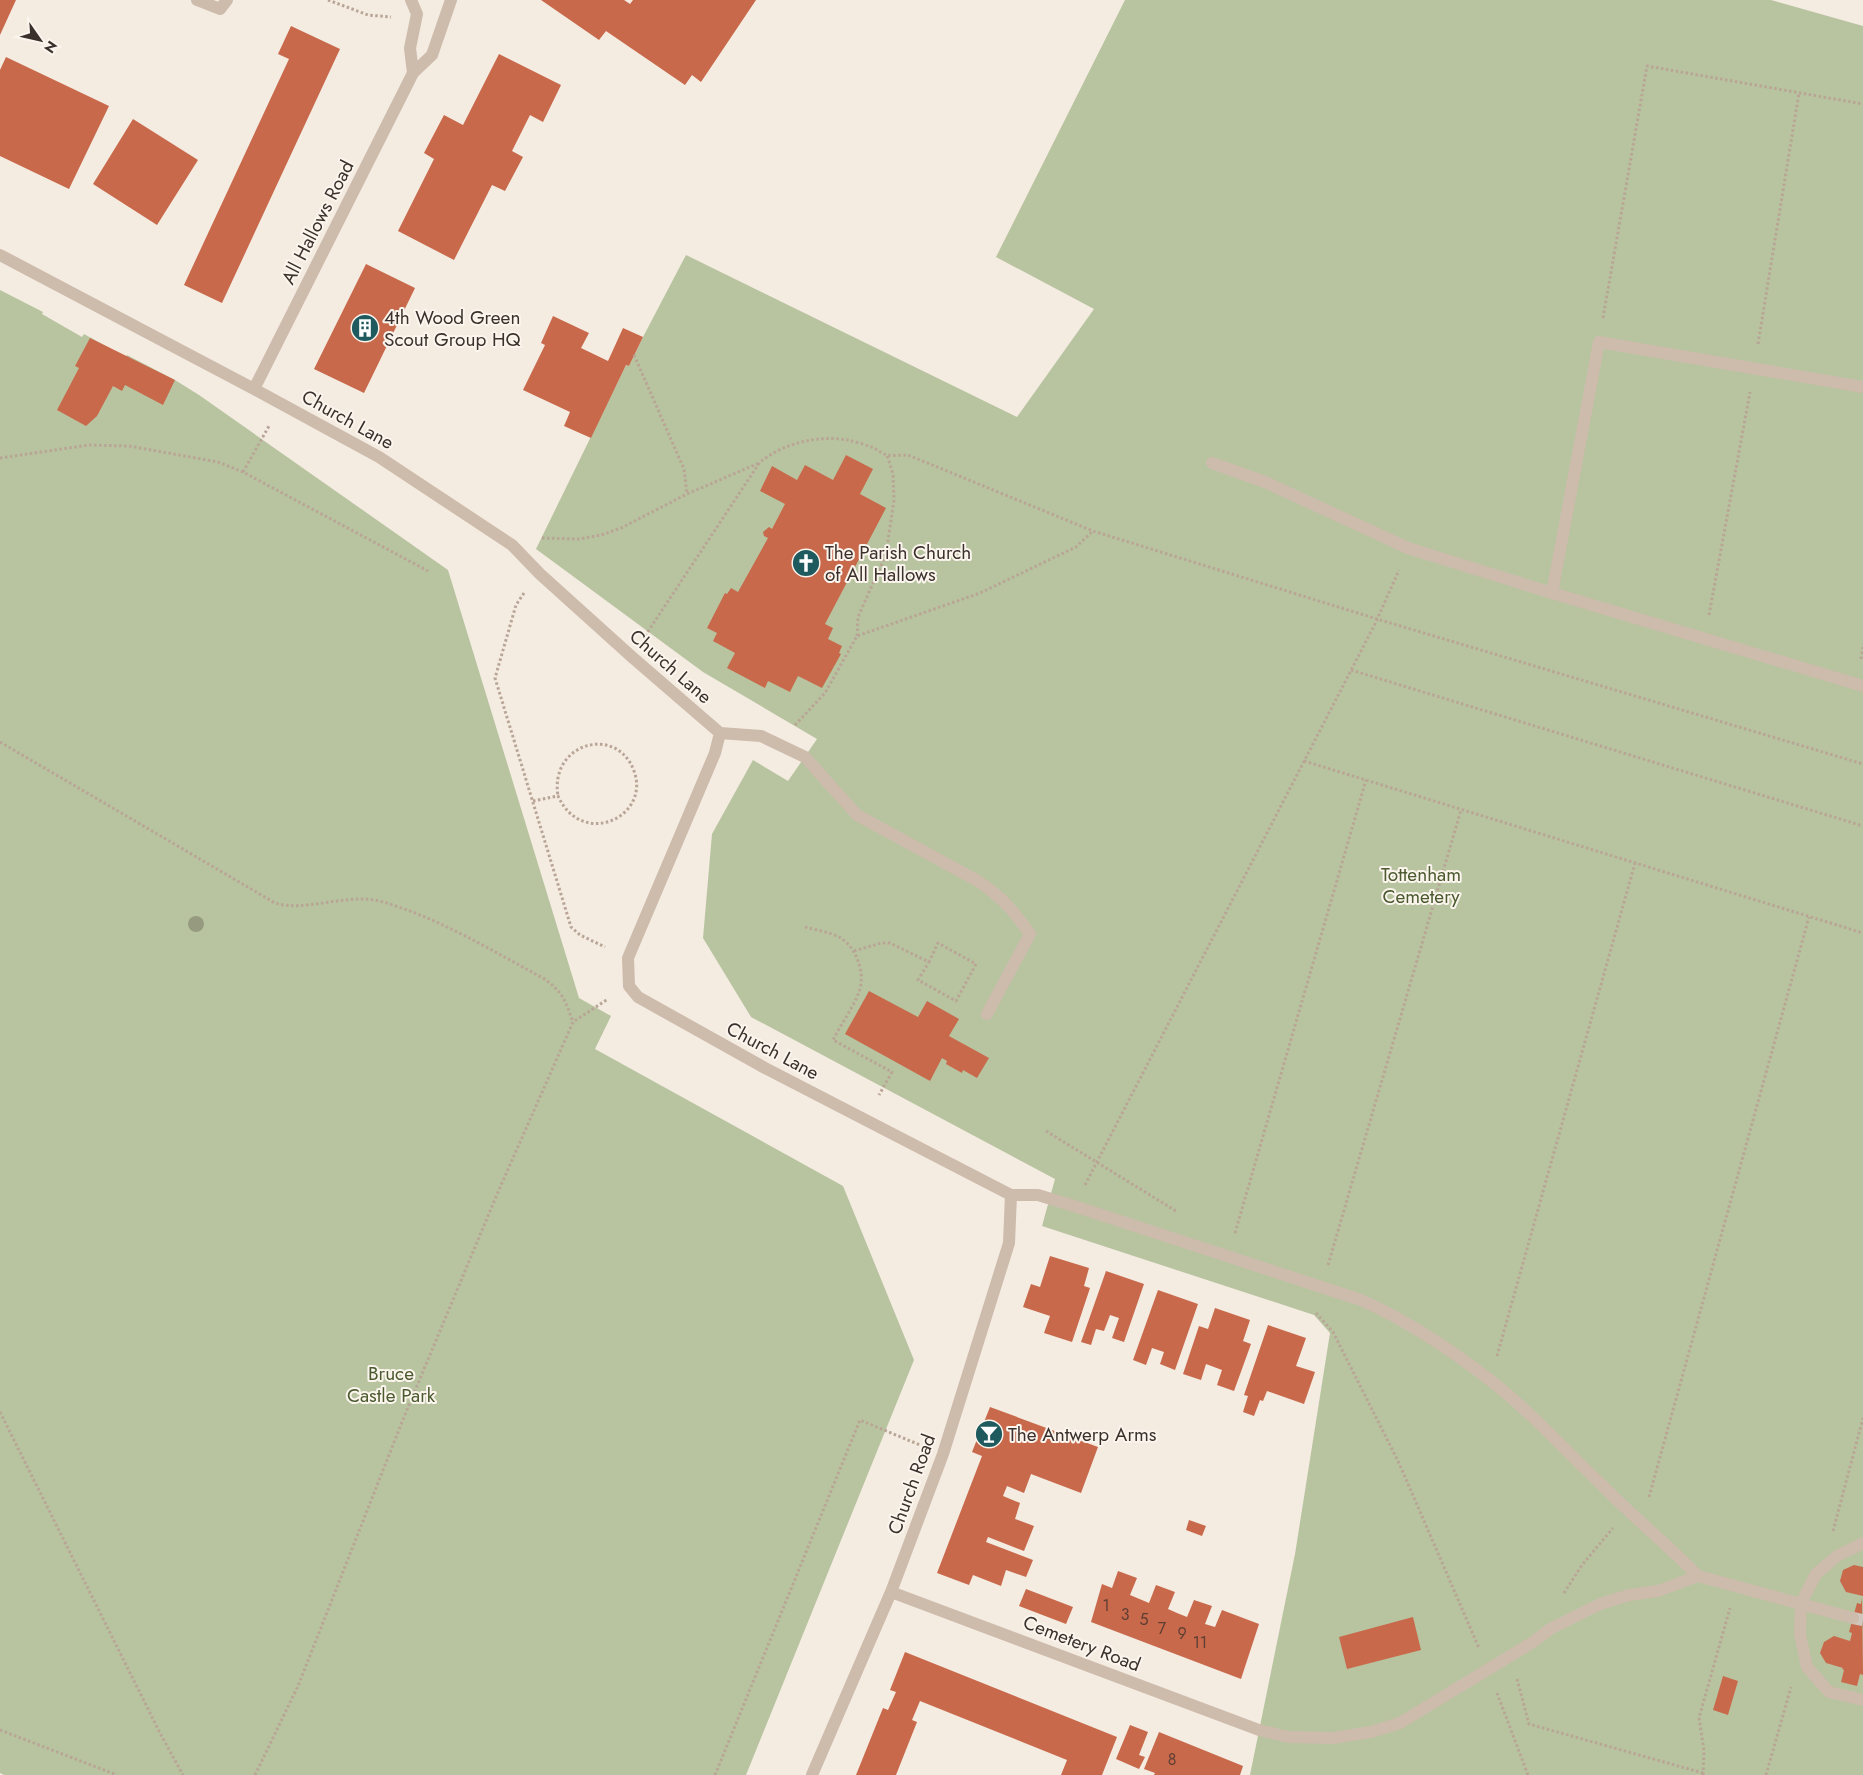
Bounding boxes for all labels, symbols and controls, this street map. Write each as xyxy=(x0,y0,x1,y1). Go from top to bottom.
north arrow xyxy=(15,15,65,65)
text: N xyxy=(39,37,62,57)
street label: All Hallows Road xyxy=(275,156,360,289)
place label: 4th Wood Green Scout Group HQ xyxy=(384,304,521,353)
building icon: 4th Wood Green Scout Group HQ xyxy=(350,313,380,343)
street label: Church Lane xyxy=(297,383,399,456)
place label: The Parish Church of All Hallows xyxy=(825,539,971,588)
church icon: The Parish Church of All Hallows xyxy=(791,548,821,578)
street label: Church Lane xyxy=(624,623,718,710)
park label: Tottenham Cemetery xyxy=(1381,861,1461,910)
street label: Church Lane xyxy=(722,1015,824,1086)
park label: Bruce Castle Park xyxy=(347,1360,436,1409)
bar icon: The Antwerp Arms xyxy=(974,1419,1004,1449)
place label: The Antwerp Arms xyxy=(1008,1421,1157,1448)
street label: Church Road xyxy=(881,1430,942,1538)
house number: 1 xyxy=(1102,1594,1110,1617)
house number: 3 xyxy=(1121,1603,1130,1626)
house number: 5 xyxy=(1139,1608,1149,1631)
street label: Cemetery Road xyxy=(1019,1609,1144,1678)
house number: 7 xyxy=(1158,1617,1167,1640)
house number: 9 xyxy=(1177,1622,1187,1645)
house number: 11 xyxy=(1193,1631,1207,1654)
house number: 8 xyxy=(1168,1748,1176,1771)

